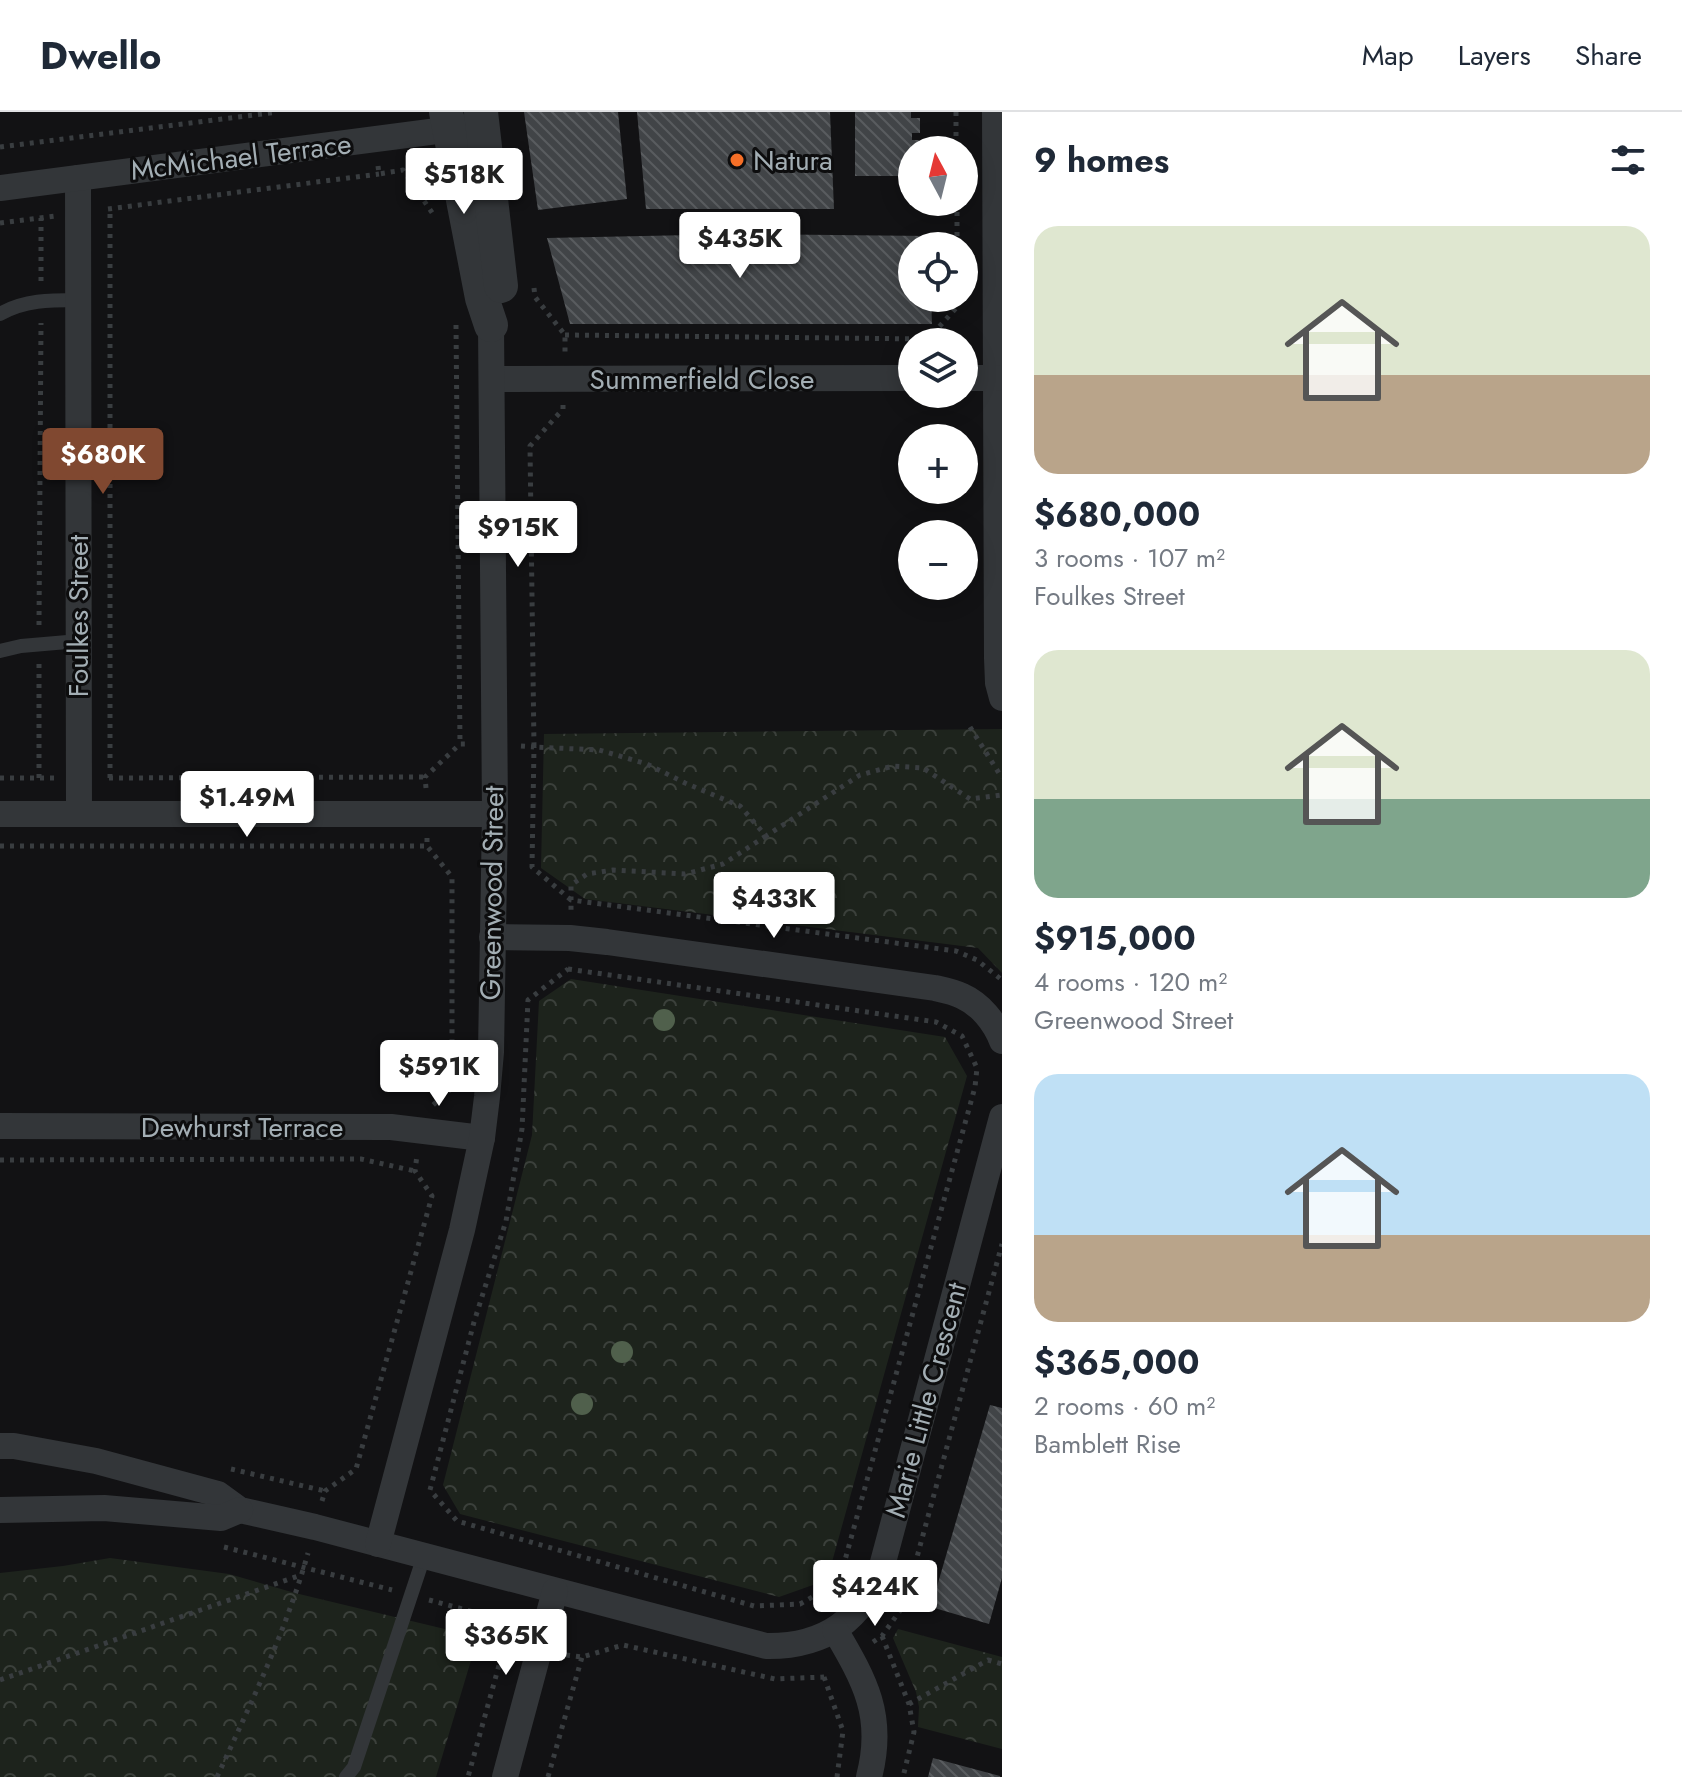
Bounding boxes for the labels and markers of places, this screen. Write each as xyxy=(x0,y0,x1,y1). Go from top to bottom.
place label: Natura xyxy=(753,140,833,181)
pin: $518K xyxy=(408,148,520,216)
marker: Natura xyxy=(728,151,746,169)
pin: $435K xyxy=(684,212,796,280)
pin: $680K xyxy=(47,428,159,496)
pin: $915K xyxy=(462,501,574,569)
pin: $1.49M xyxy=(182,771,312,839)
pin: $433K xyxy=(718,872,830,940)
pin: $591K xyxy=(383,1040,495,1108)
pin: $424K xyxy=(819,1560,931,1628)
pin: $365K xyxy=(450,1609,562,1677)

